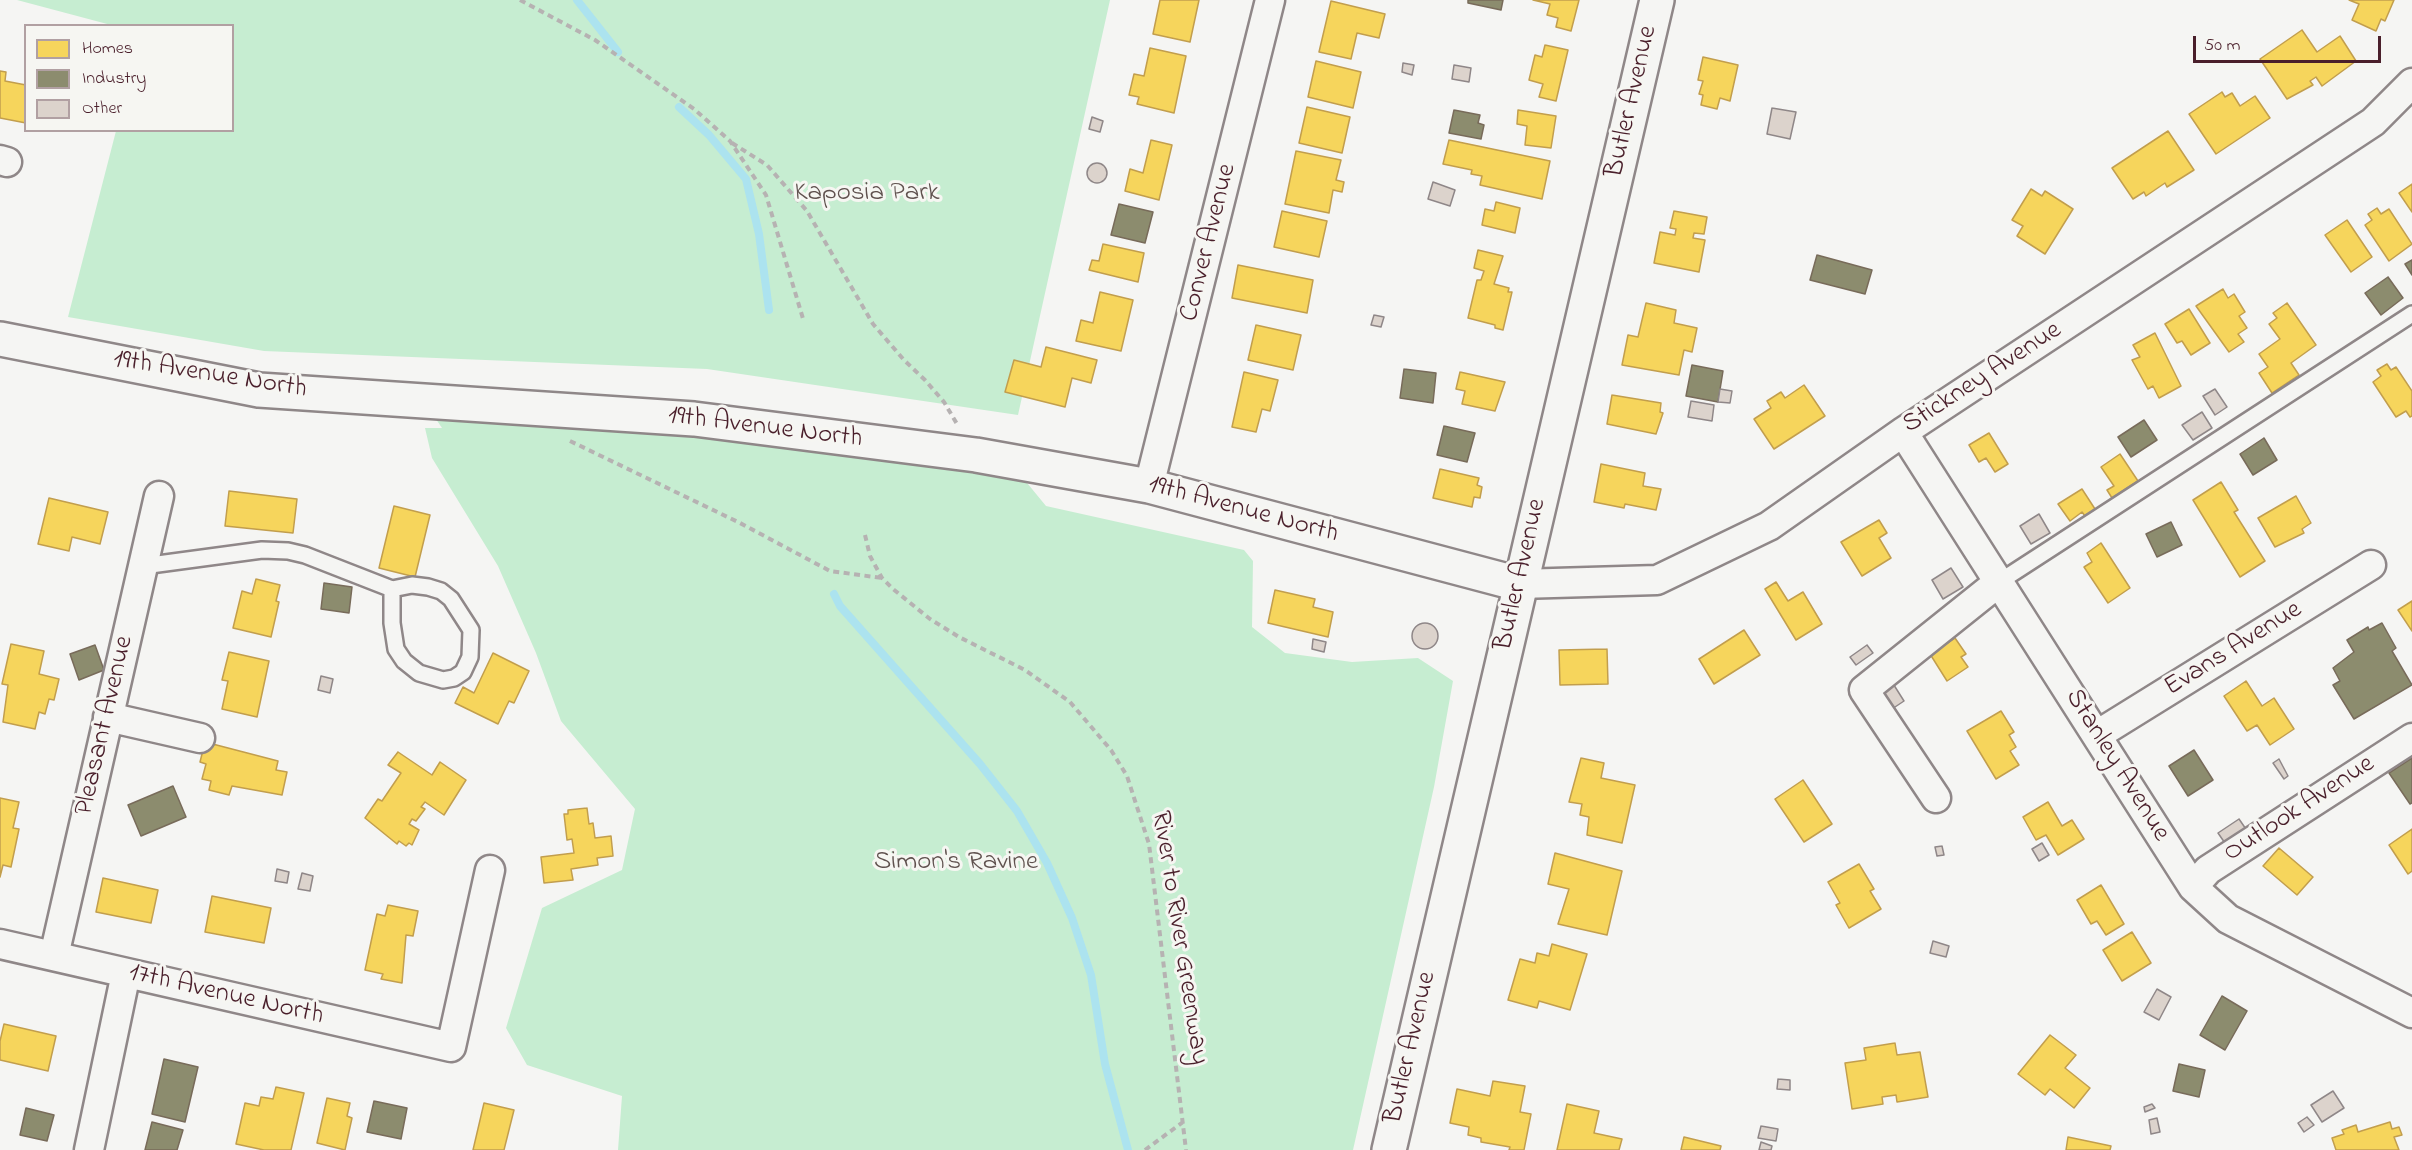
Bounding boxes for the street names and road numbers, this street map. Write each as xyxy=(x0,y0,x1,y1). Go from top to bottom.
street label: Butler Avenue xyxy=(1600,23,1666,181)
street label: Conver Avenue xyxy=(1175,161,1245,325)
street label: Stickney Avenue xyxy=(1897,316,2069,442)
street label: 19th Avenue North xyxy=(111,345,309,407)
street label: 19th Avenue North xyxy=(666,401,864,457)
street label: 19th Avenue North xyxy=(1144,470,1342,552)
street label: Butler Avenue xyxy=(1489,496,1555,654)
street label: Evans Avenue xyxy=(2159,595,2309,705)
street label: Pleasant Avenue xyxy=(70,633,142,819)
street label: Stanley Avenue xyxy=(2056,684,2176,848)
street label: Outlook Avenue xyxy=(2219,749,2381,871)
street label: River to River Greenway xyxy=(1142,809,1214,1067)
street label: 17th Avenue North xyxy=(126,958,326,1034)
street label: Butler Avenue xyxy=(1379,969,1445,1127)

